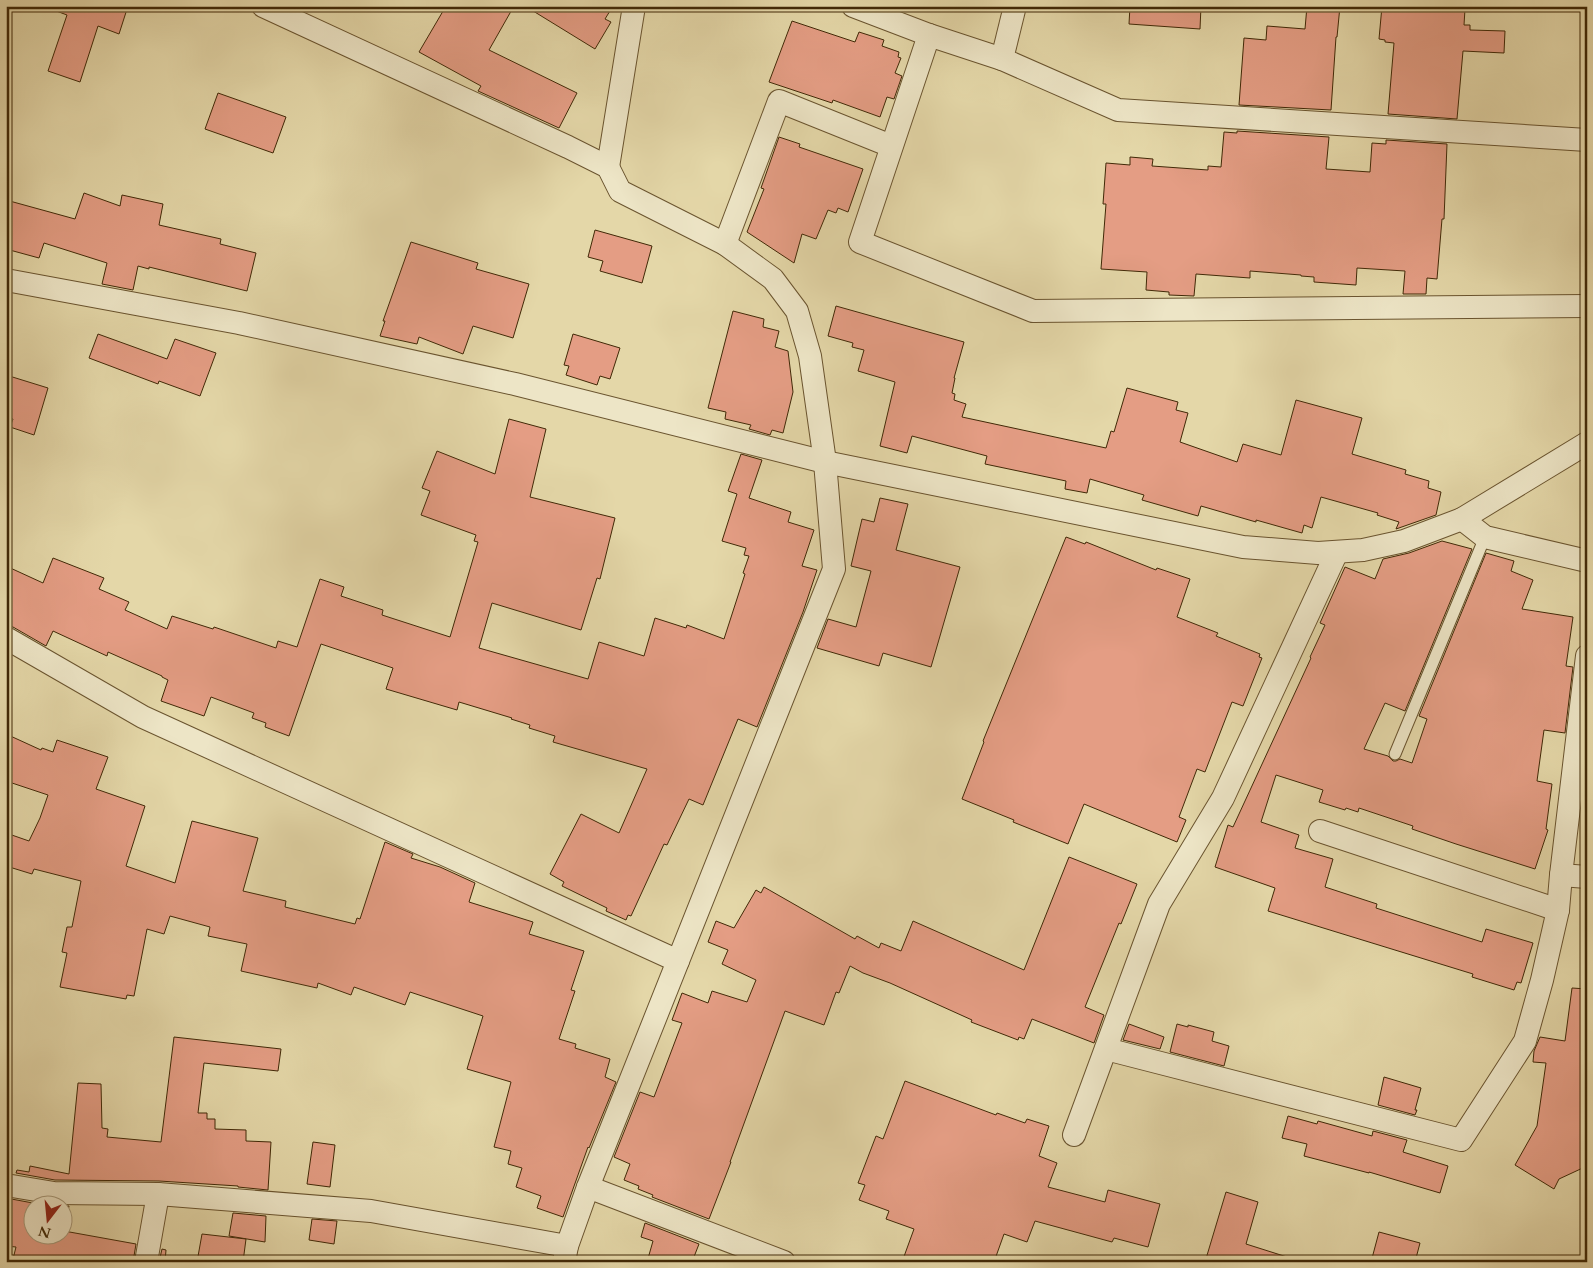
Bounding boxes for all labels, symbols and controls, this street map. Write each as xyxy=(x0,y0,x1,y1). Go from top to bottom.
north arrow xyxy=(22,1196,72,1246)
text: N xyxy=(36,1221,53,1243)

